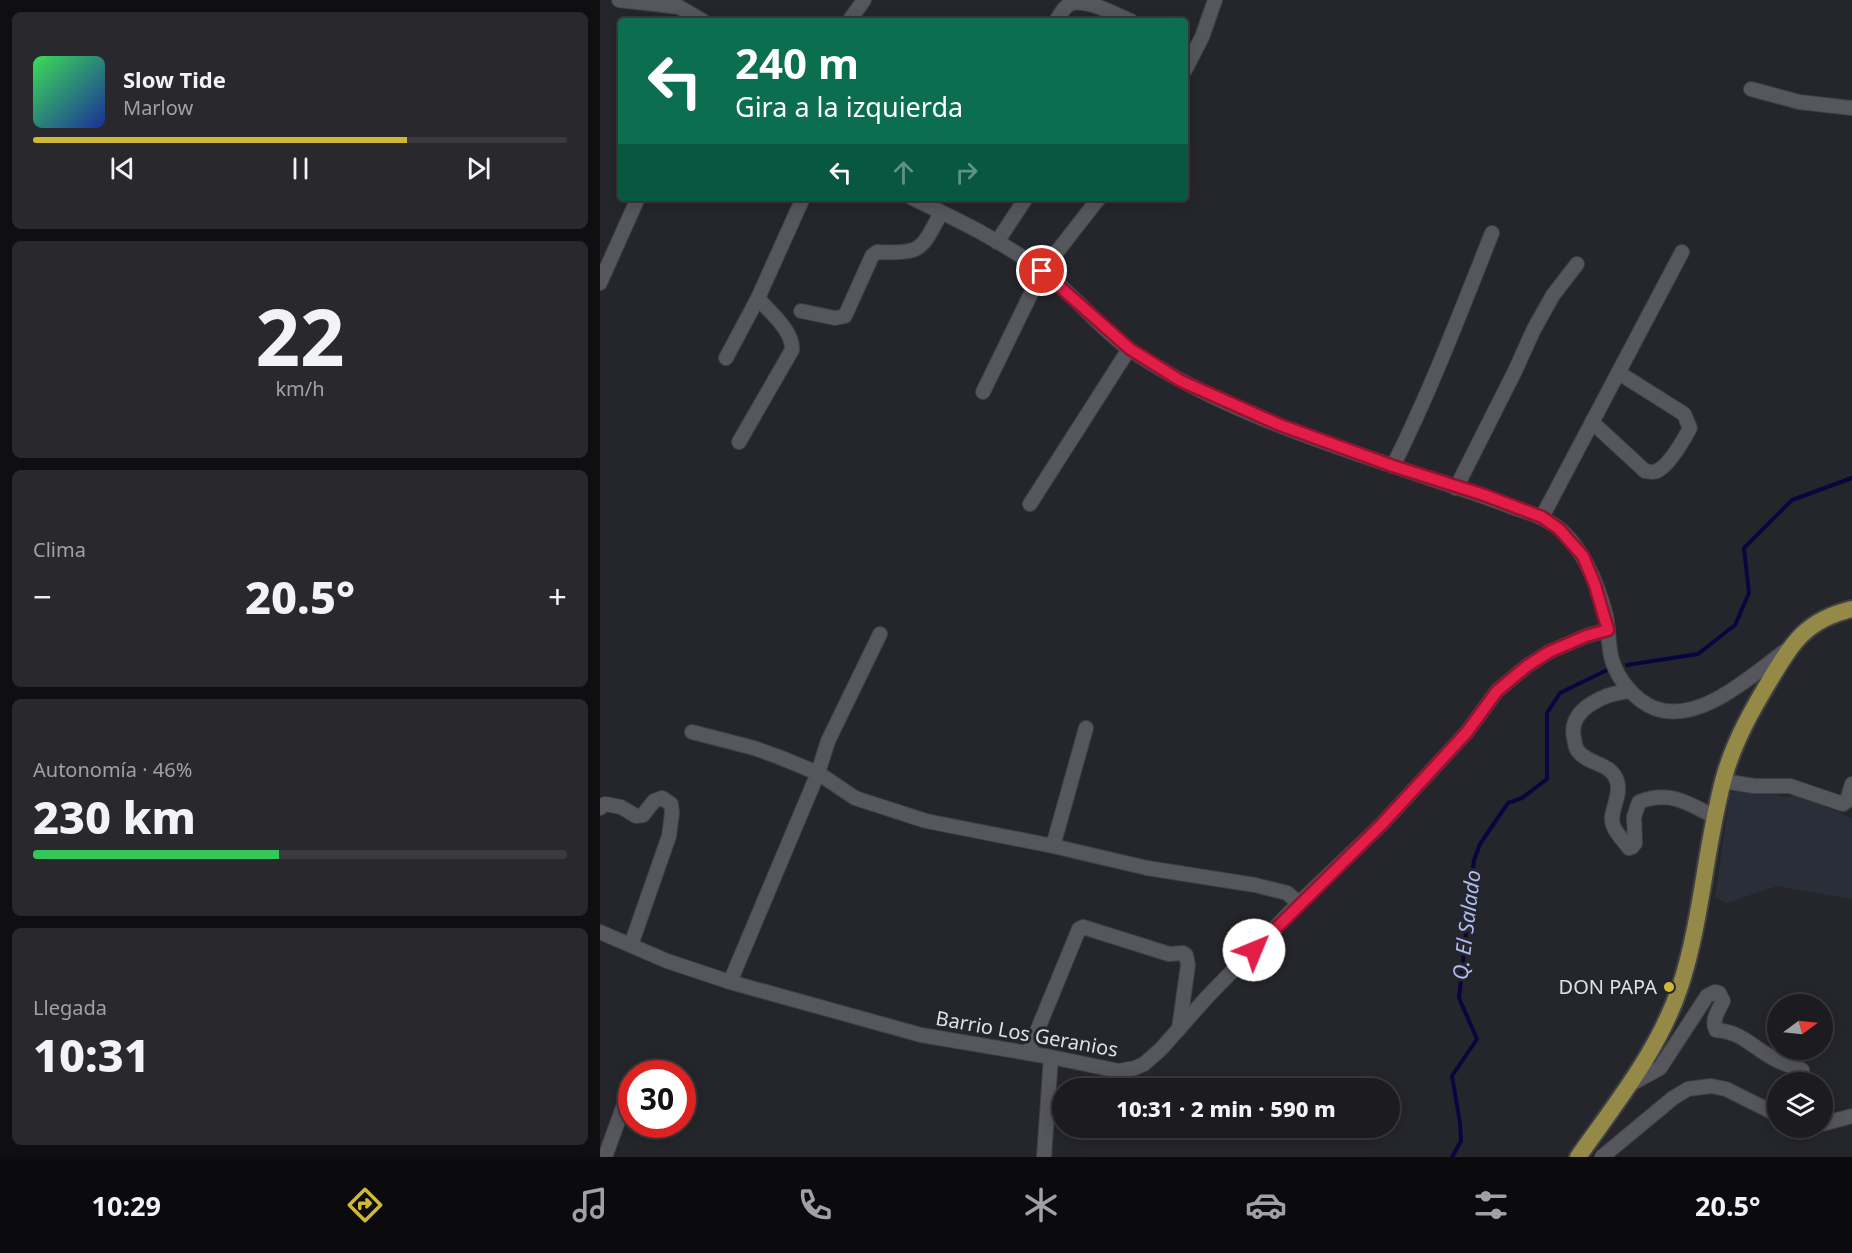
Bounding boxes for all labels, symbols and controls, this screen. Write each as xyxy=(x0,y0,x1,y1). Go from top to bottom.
text: 240 m xyxy=(735,34,859,91)
icon: left xyxy=(636,42,714,120)
text: Slow Tide xyxy=(123,64,226,94)
text: Gira a la izquierda xyxy=(735,88,963,125)
text: Marlow xyxy=(123,94,193,121)
icon: previous xyxy=(106,152,139,185)
icon: pause xyxy=(284,152,317,185)
icon: next xyxy=(462,152,495,185)
icon: left xyxy=(824,156,857,189)
icon: ahead xyxy=(887,156,920,189)
icon: right xyxy=(950,156,983,189)
pin xyxy=(1016,245,1067,296)
icon: arrive xyxy=(1025,254,1058,287)
text: 22 xyxy=(255,283,345,389)
text: km/h xyxy=(275,375,325,402)
text: Clima xyxy=(33,536,86,563)
text: 20.5° xyxy=(245,566,355,627)
text: − xyxy=(33,574,52,619)
text: + xyxy=(548,574,567,619)
text: Autonomía · 46% xyxy=(33,756,192,783)
text: 230 km xyxy=(33,786,196,847)
water label: Q. El Salado xyxy=(1445,868,1487,982)
position arrow xyxy=(1222,918,1286,982)
place label: DON PAPA xyxy=(1559,973,1657,1000)
marker: DON PAPA xyxy=(1662,980,1676,994)
text: Llegada xyxy=(33,994,107,1021)
north arrow xyxy=(1767,994,1833,1060)
map controls xyxy=(1767,994,1833,1138)
street label: Barrio Los Geranios xyxy=(934,1004,1120,1063)
text: 10:31 xyxy=(33,1024,150,1085)
speed limit sign: 30 xyxy=(618,1060,696,1138)
button: layers xyxy=(1767,1072,1833,1138)
text: 10:31 · 2 min · 590 m xyxy=(1116,1093,1336,1123)
icon: directions xyxy=(344,1184,386,1226)
icon: music xyxy=(569,1184,611,1226)
icon: phone xyxy=(794,1184,836,1226)
icon: climate xyxy=(1020,1184,1062,1226)
icon: car xyxy=(1245,1184,1287,1226)
icon: filters xyxy=(1470,1184,1512,1226)
text: 10:29 xyxy=(92,1187,161,1224)
text: 20.5° xyxy=(1695,1187,1760,1224)

